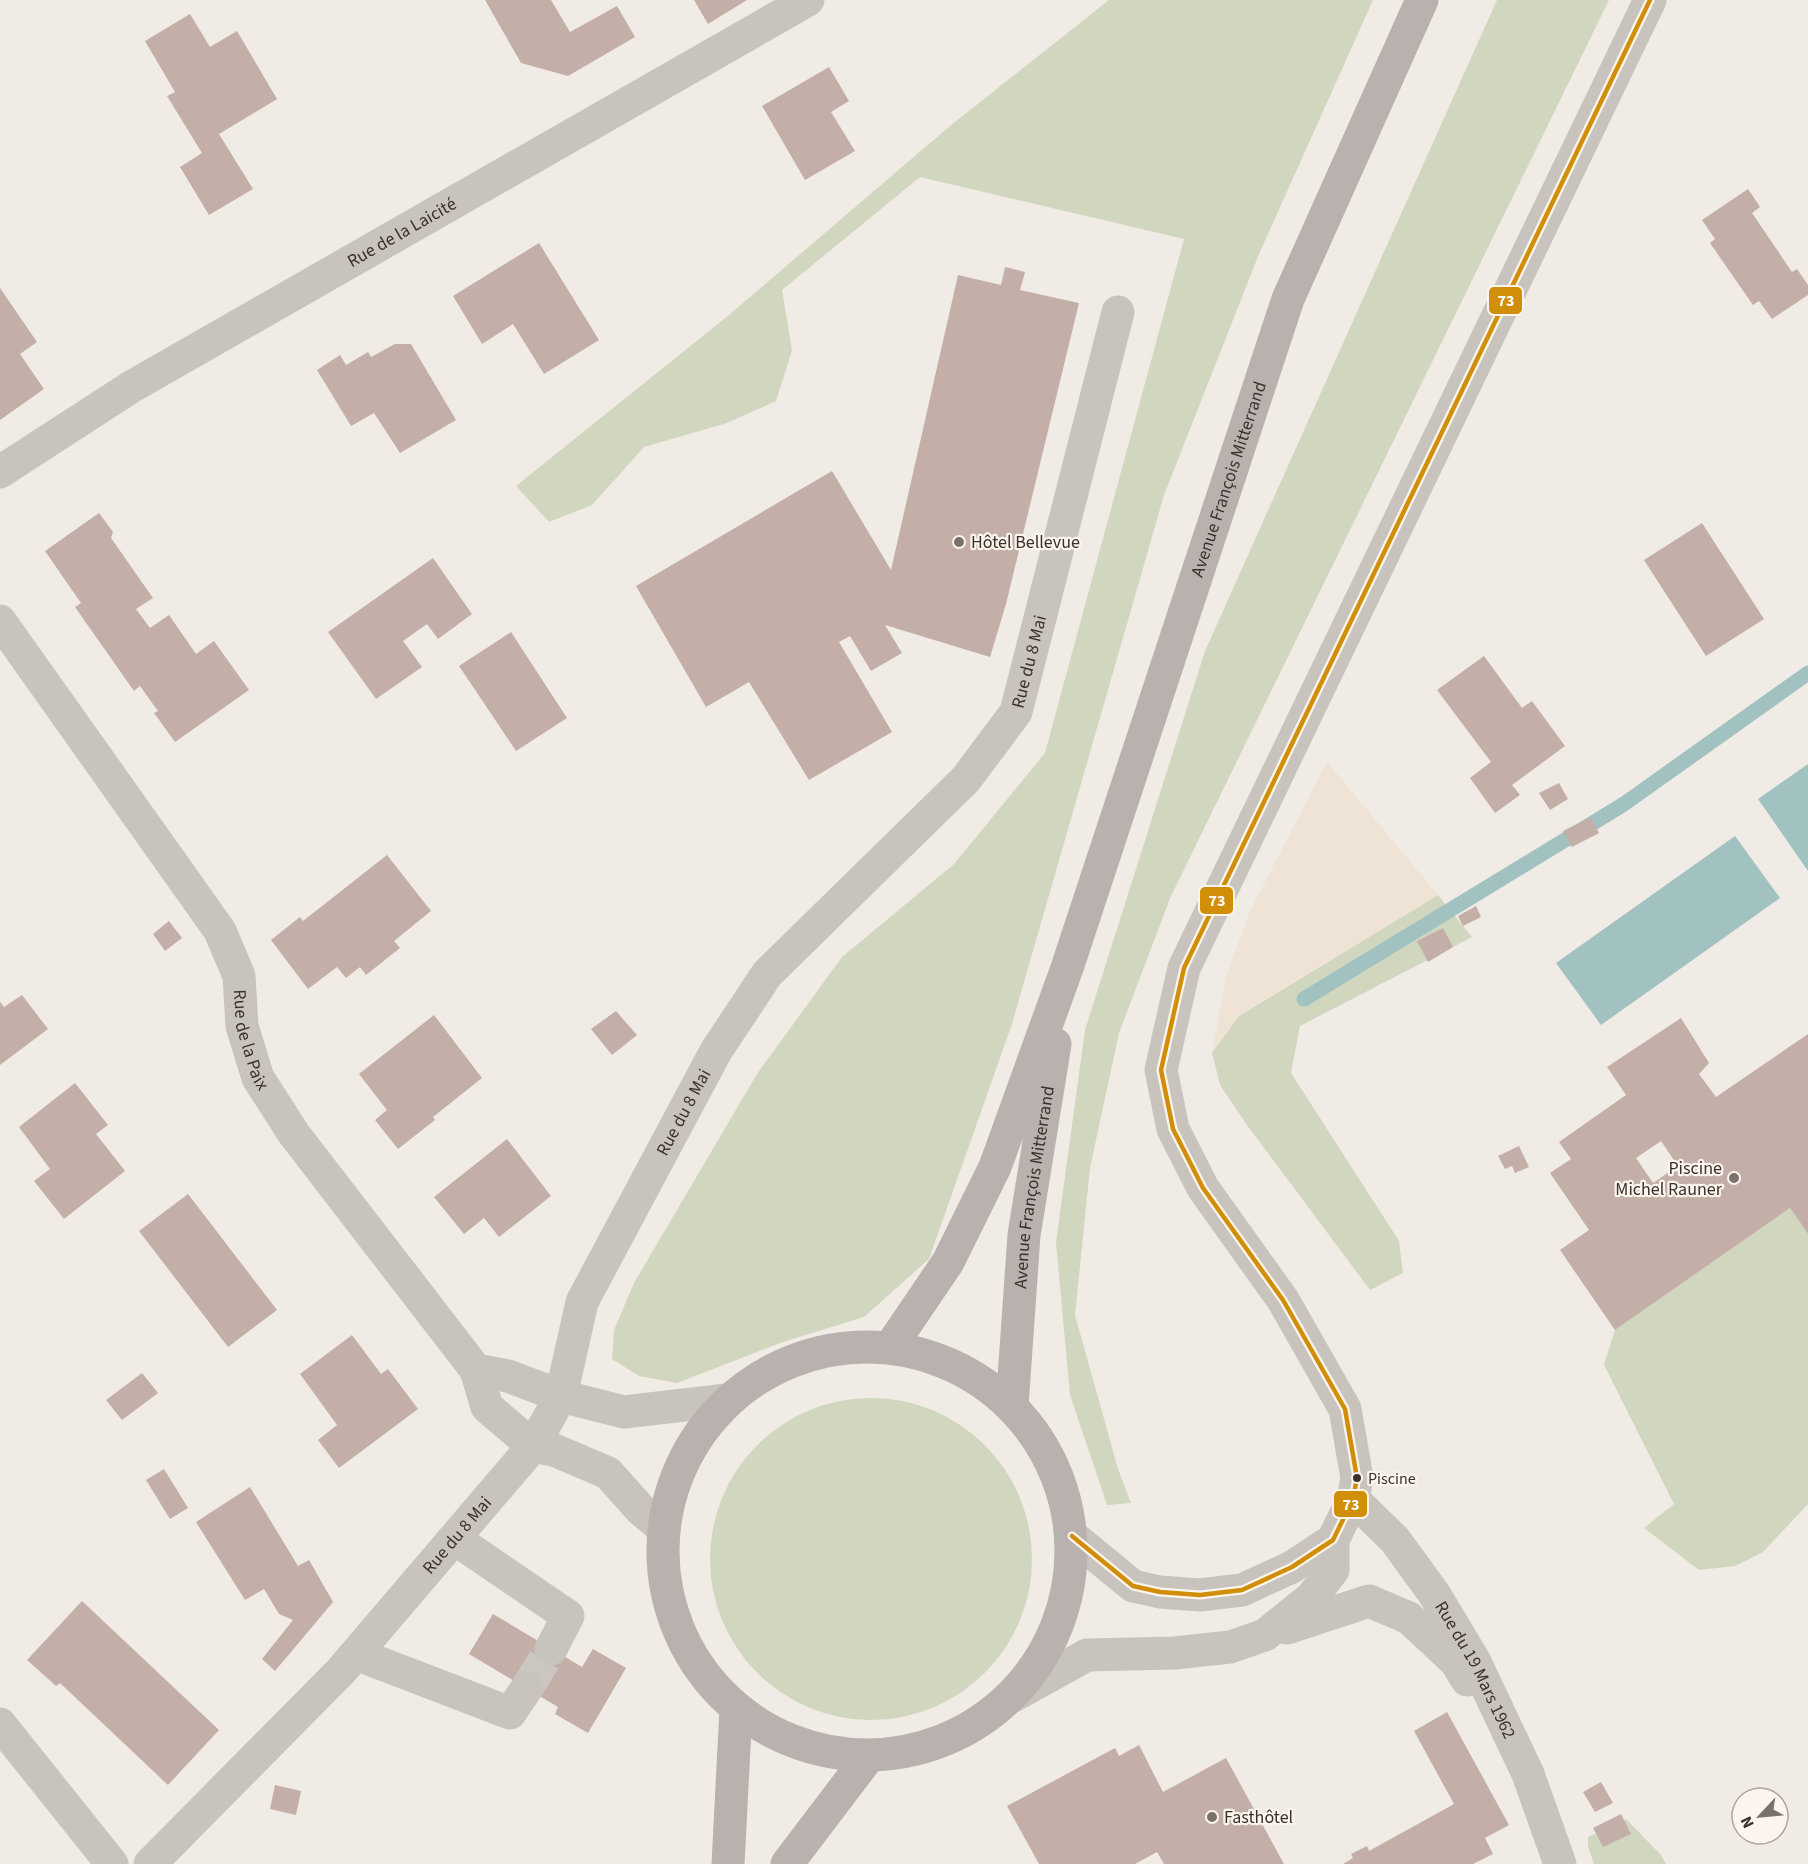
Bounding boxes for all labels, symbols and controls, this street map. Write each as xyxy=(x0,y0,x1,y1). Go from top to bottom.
street label: Rue de la Laicité xyxy=(343,191,461,274)
line badge: 73 xyxy=(1488,286,1523,315)
text: 73 xyxy=(1498,290,1514,312)
street label: Avenue François Mitterrand xyxy=(1185,378,1273,580)
place label: Hôtel Bellevue xyxy=(971,530,1080,555)
marker: Hôtel Bellevue xyxy=(952,535,966,549)
street label: Rue du 8 Mai xyxy=(1005,613,1053,711)
line badge: 73 xyxy=(1199,886,1234,915)
text: 73 xyxy=(1209,890,1225,912)
street label: Rue de la Paix xyxy=(227,989,275,1095)
street label: Rue du 8 Mai xyxy=(650,1065,717,1160)
street label: Avenue François Mitterrand xyxy=(1008,1084,1061,1290)
place label: Piscine Michel Rauner xyxy=(1615,1156,1723,1202)
marker: Piscine Michel Rauner xyxy=(1727,1171,1741,1185)
place label: Piscine xyxy=(1368,1468,1416,1490)
marker: Piscine xyxy=(1351,1472,1363,1484)
line badge: 73 xyxy=(1333,1490,1368,1518)
street label: Rue du 8 Mai xyxy=(417,1491,498,1580)
text: 73 xyxy=(1343,1494,1359,1516)
street label: Rue du 19 Mars 1962 xyxy=(1428,1596,1522,1743)
north arrow xyxy=(1730,1786,1790,1846)
place label: Fasthôtel xyxy=(1224,1805,1293,1830)
marker: Fasthôtel xyxy=(1205,1810,1219,1824)
text: N xyxy=(1735,1813,1760,1832)

